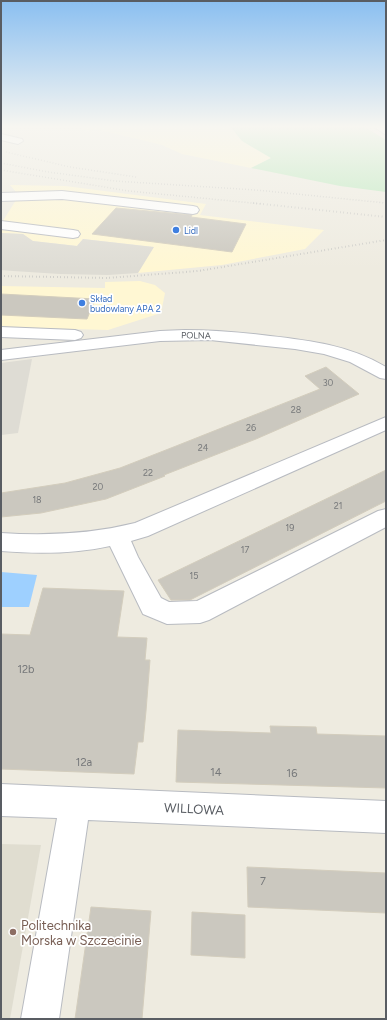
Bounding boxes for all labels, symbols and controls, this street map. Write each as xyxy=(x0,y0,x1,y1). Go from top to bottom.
marker: Lidl xyxy=(171,225,181,235)
place label: Lidl xyxy=(184,225,198,236)
place label: Skład budowlany APA 2 xyxy=(90,293,161,314)
marker: Skład budowlany APA 2 xyxy=(77,298,87,308)
street label: POLNA xyxy=(181,329,211,341)
house number: 30 xyxy=(323,377,334,388)
house number: 28 xyxy=(291,404,302,415)
house number: 26 xyxy=(246,422,256,433)
house number: 24 xyxy=(198,442,209,453)
house number: 22 xyxy=(143,467,153,478)
house number: 20 xyxy=(93,481,104,492)
house number: 18 xyxy=(32,494,42,505)
house number: 21 xyxy=(334,500,342,511)
house number: 19 xyxy=(286,522,294,533)
house number: 17 xyxy=(241,544,249,555)
house number: 15 xyxy=(190,570,198,581)
house number: 12b xyxy=(17,663,35,676)
house number: 12a xyxy=(76,756,92,769)
house number: 14 xyxy=(210,766,222,779)
house number: 16 xyxy=(287,767,297,780)
street label: WILLOWA xyxy=(164,800,225,818)
house number: 7 xyxy=(260,875,266,888)
place label: Politechnika Morska w Szczecinie xyxy=(21,918,142,948)
marker: Politechnika Morska w Szczecinie xyxy=(8,927,18,937)

